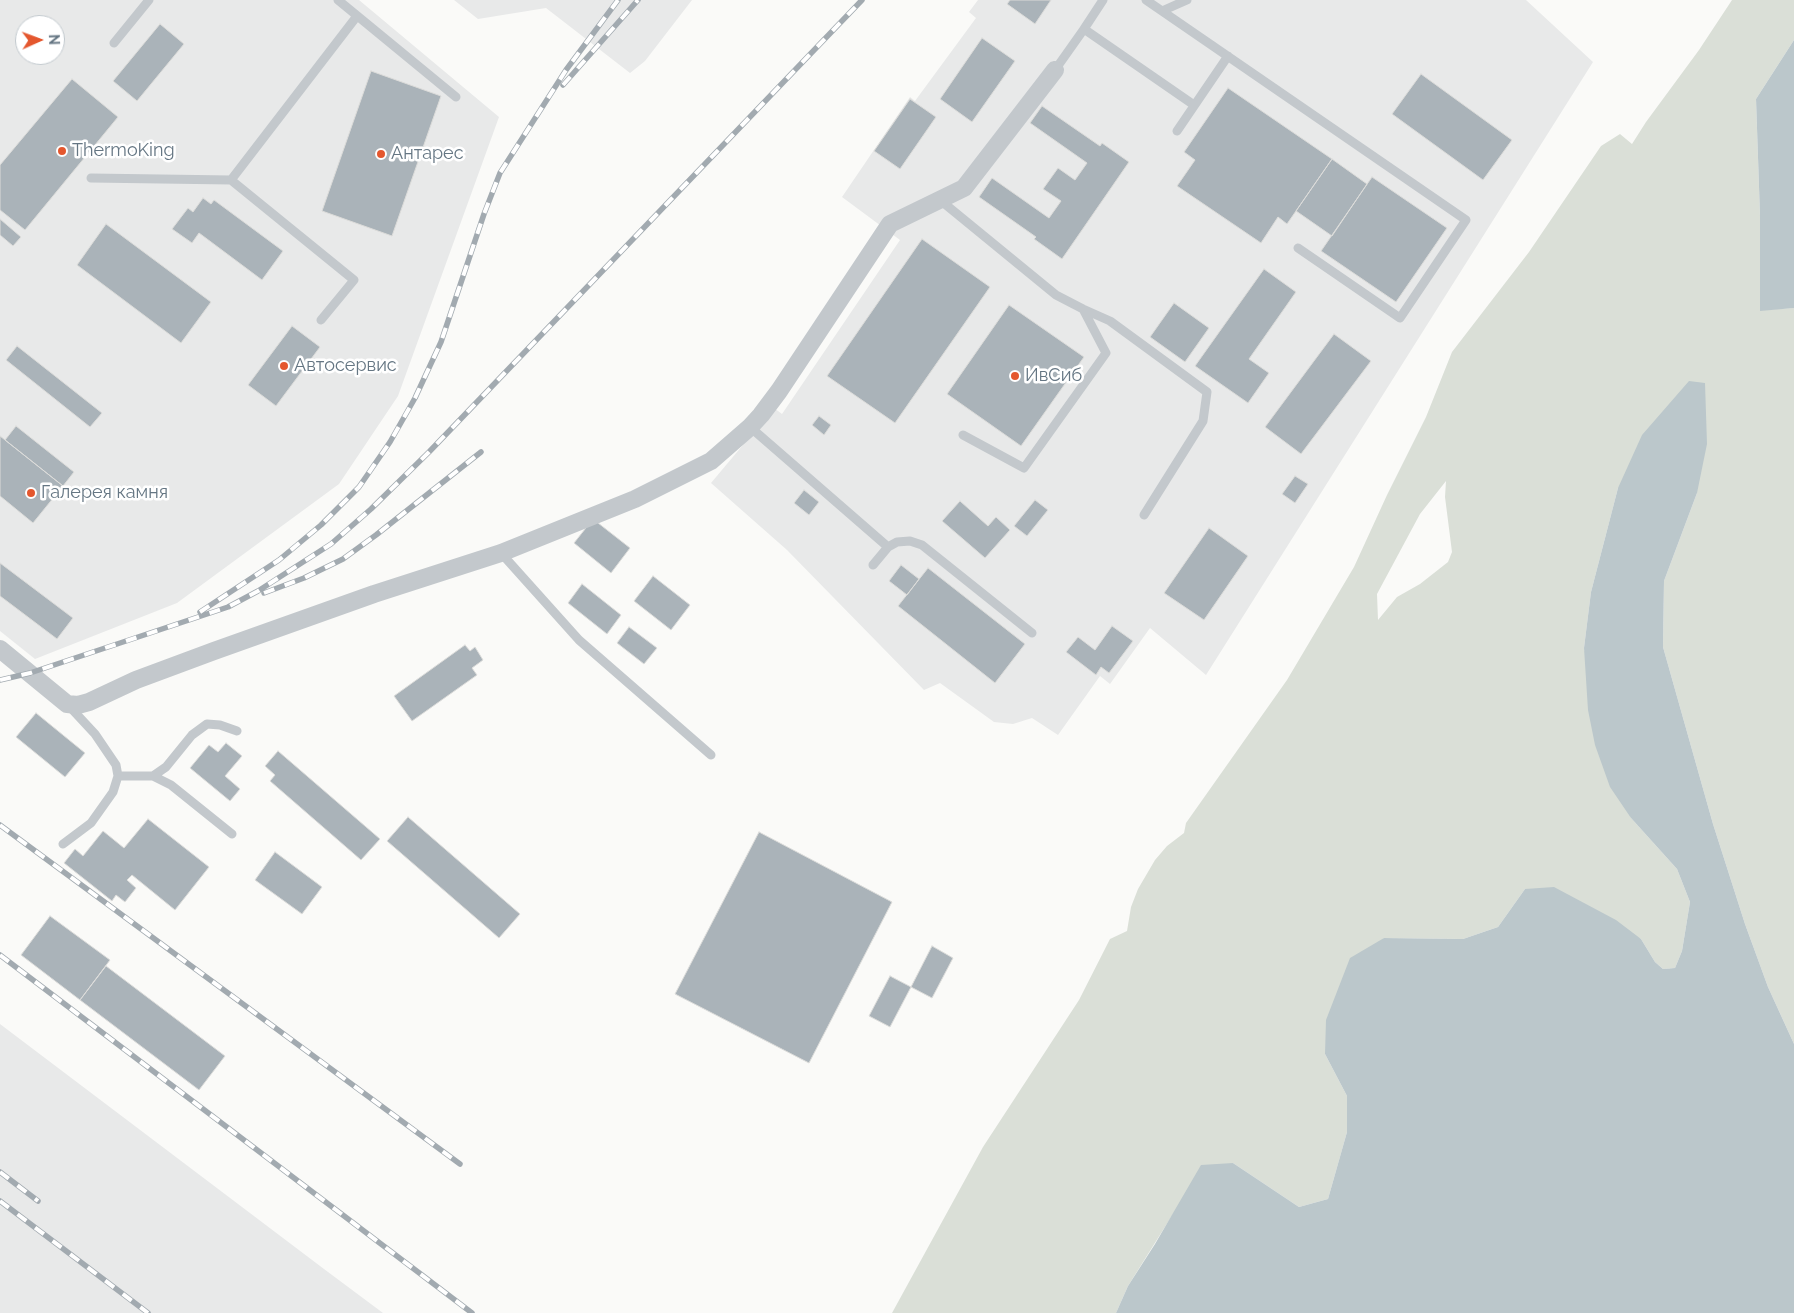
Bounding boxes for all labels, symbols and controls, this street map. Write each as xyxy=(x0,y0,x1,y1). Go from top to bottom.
north arrow xyxy=(15,15,65,65)
text: N xyxy=(46,34,62,45)
place label: ThermoKing xyxy=(72,140,175,162)
place label: Антарес xyxy=(391,143,464,165)
marker: ThermoKing xyxy=(56,145,68,157)
marker: Антарес xyxy=(375,148,387,160)
place label: Автосервис xyxy=(294,355,397,377)
marker: Автосервис xyxy=(278,360,290,372)
place label: ИвСиб xyxy=(1025,365,1082,387)
marker: ИвСиб xyxy=(1009,370,1021,382)
place label: Галерея камня xyxy=(41,482,168,504)
marker: Галерея камня xyxy=(25,487,37,499)

